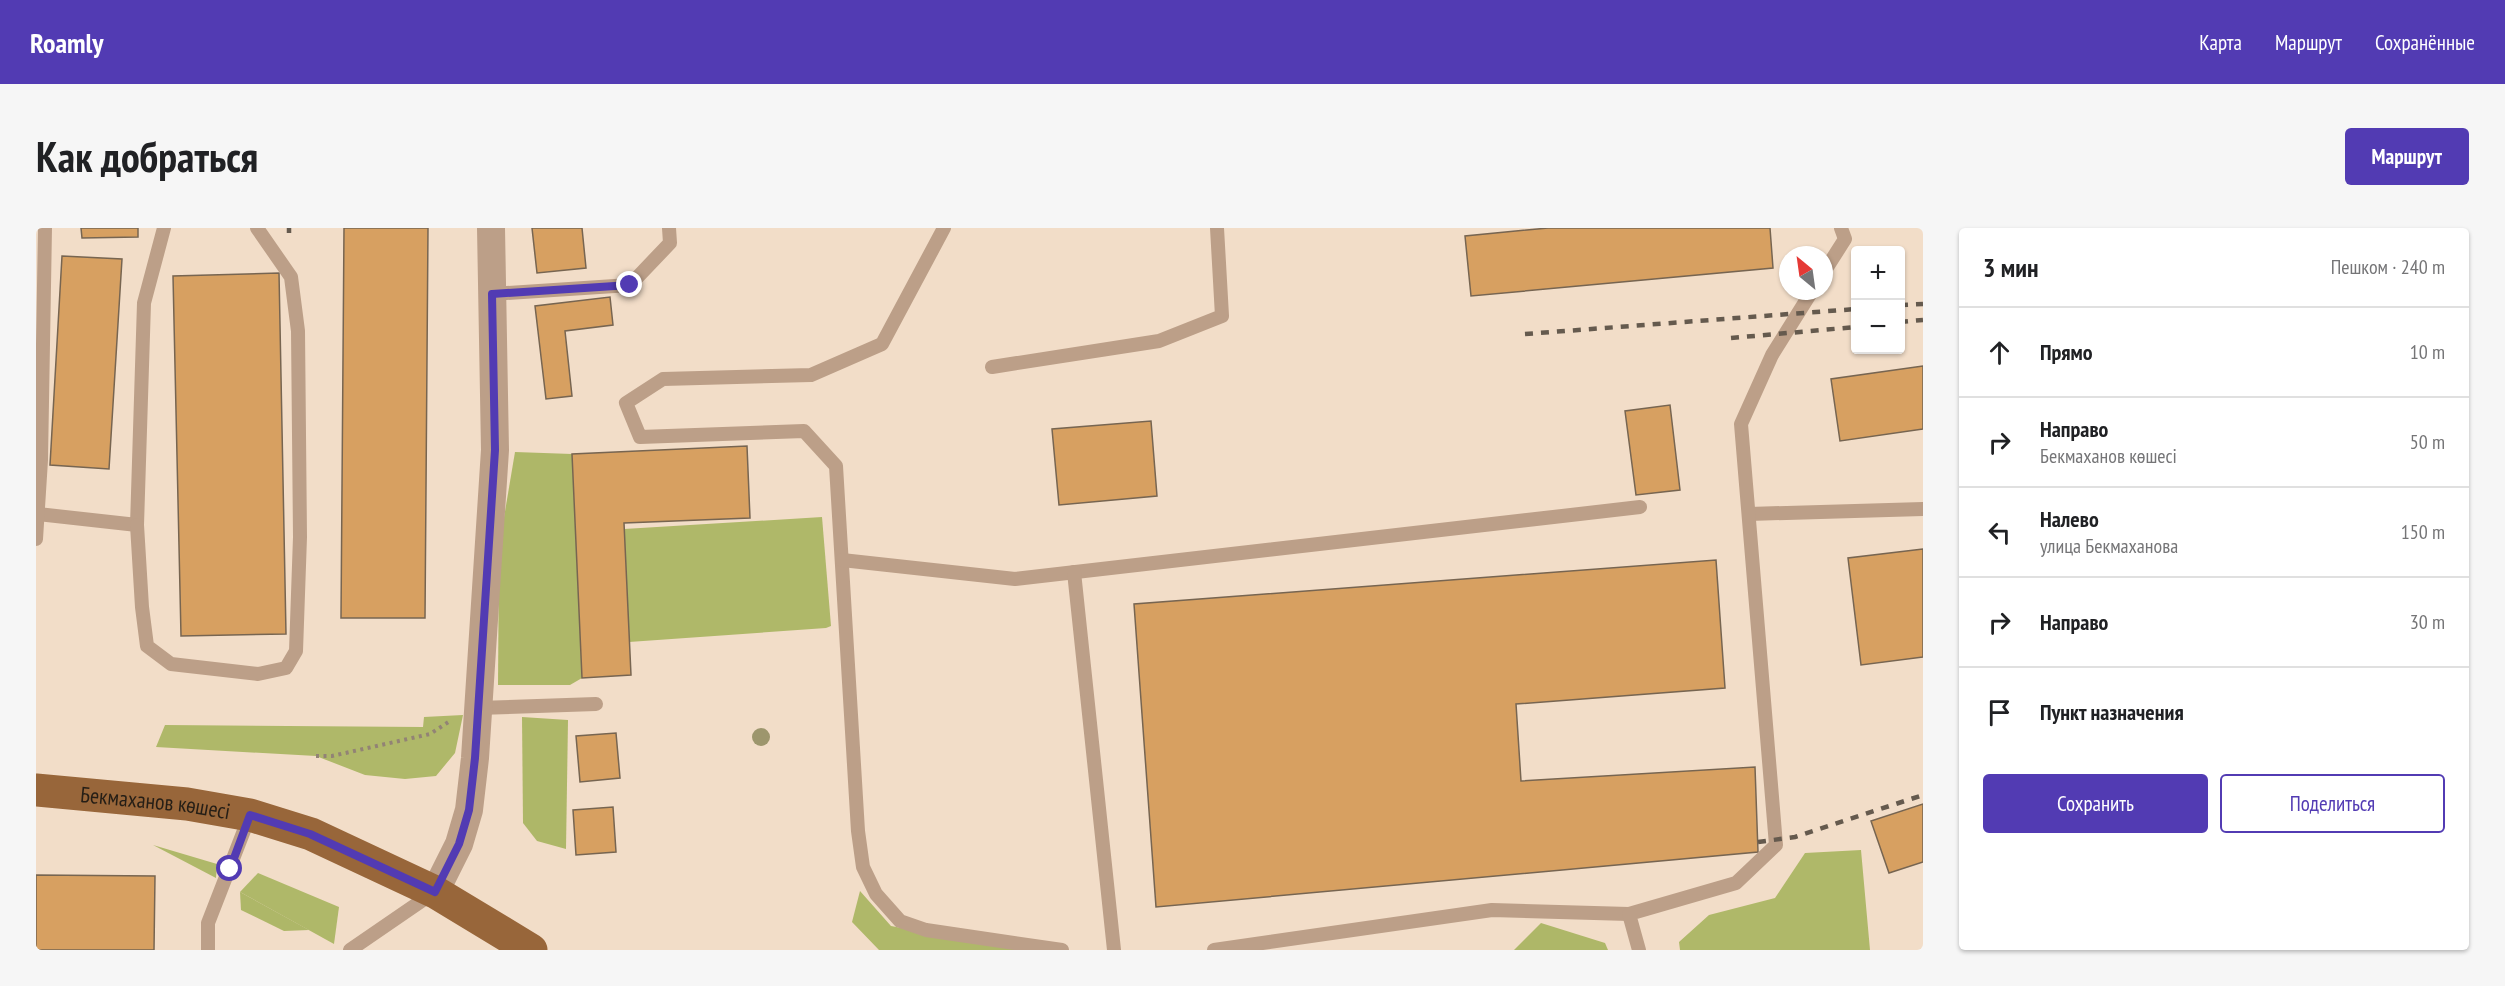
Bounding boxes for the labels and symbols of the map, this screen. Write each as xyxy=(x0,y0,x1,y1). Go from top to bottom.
north arrow xyxy=(1779,246,1833,300)
route end xyxy=(616,271,642,297)
street label: Бекмаханов көшесі xyxy=(79,780,232,825)
route start xyxy=(216,855,242,881)

